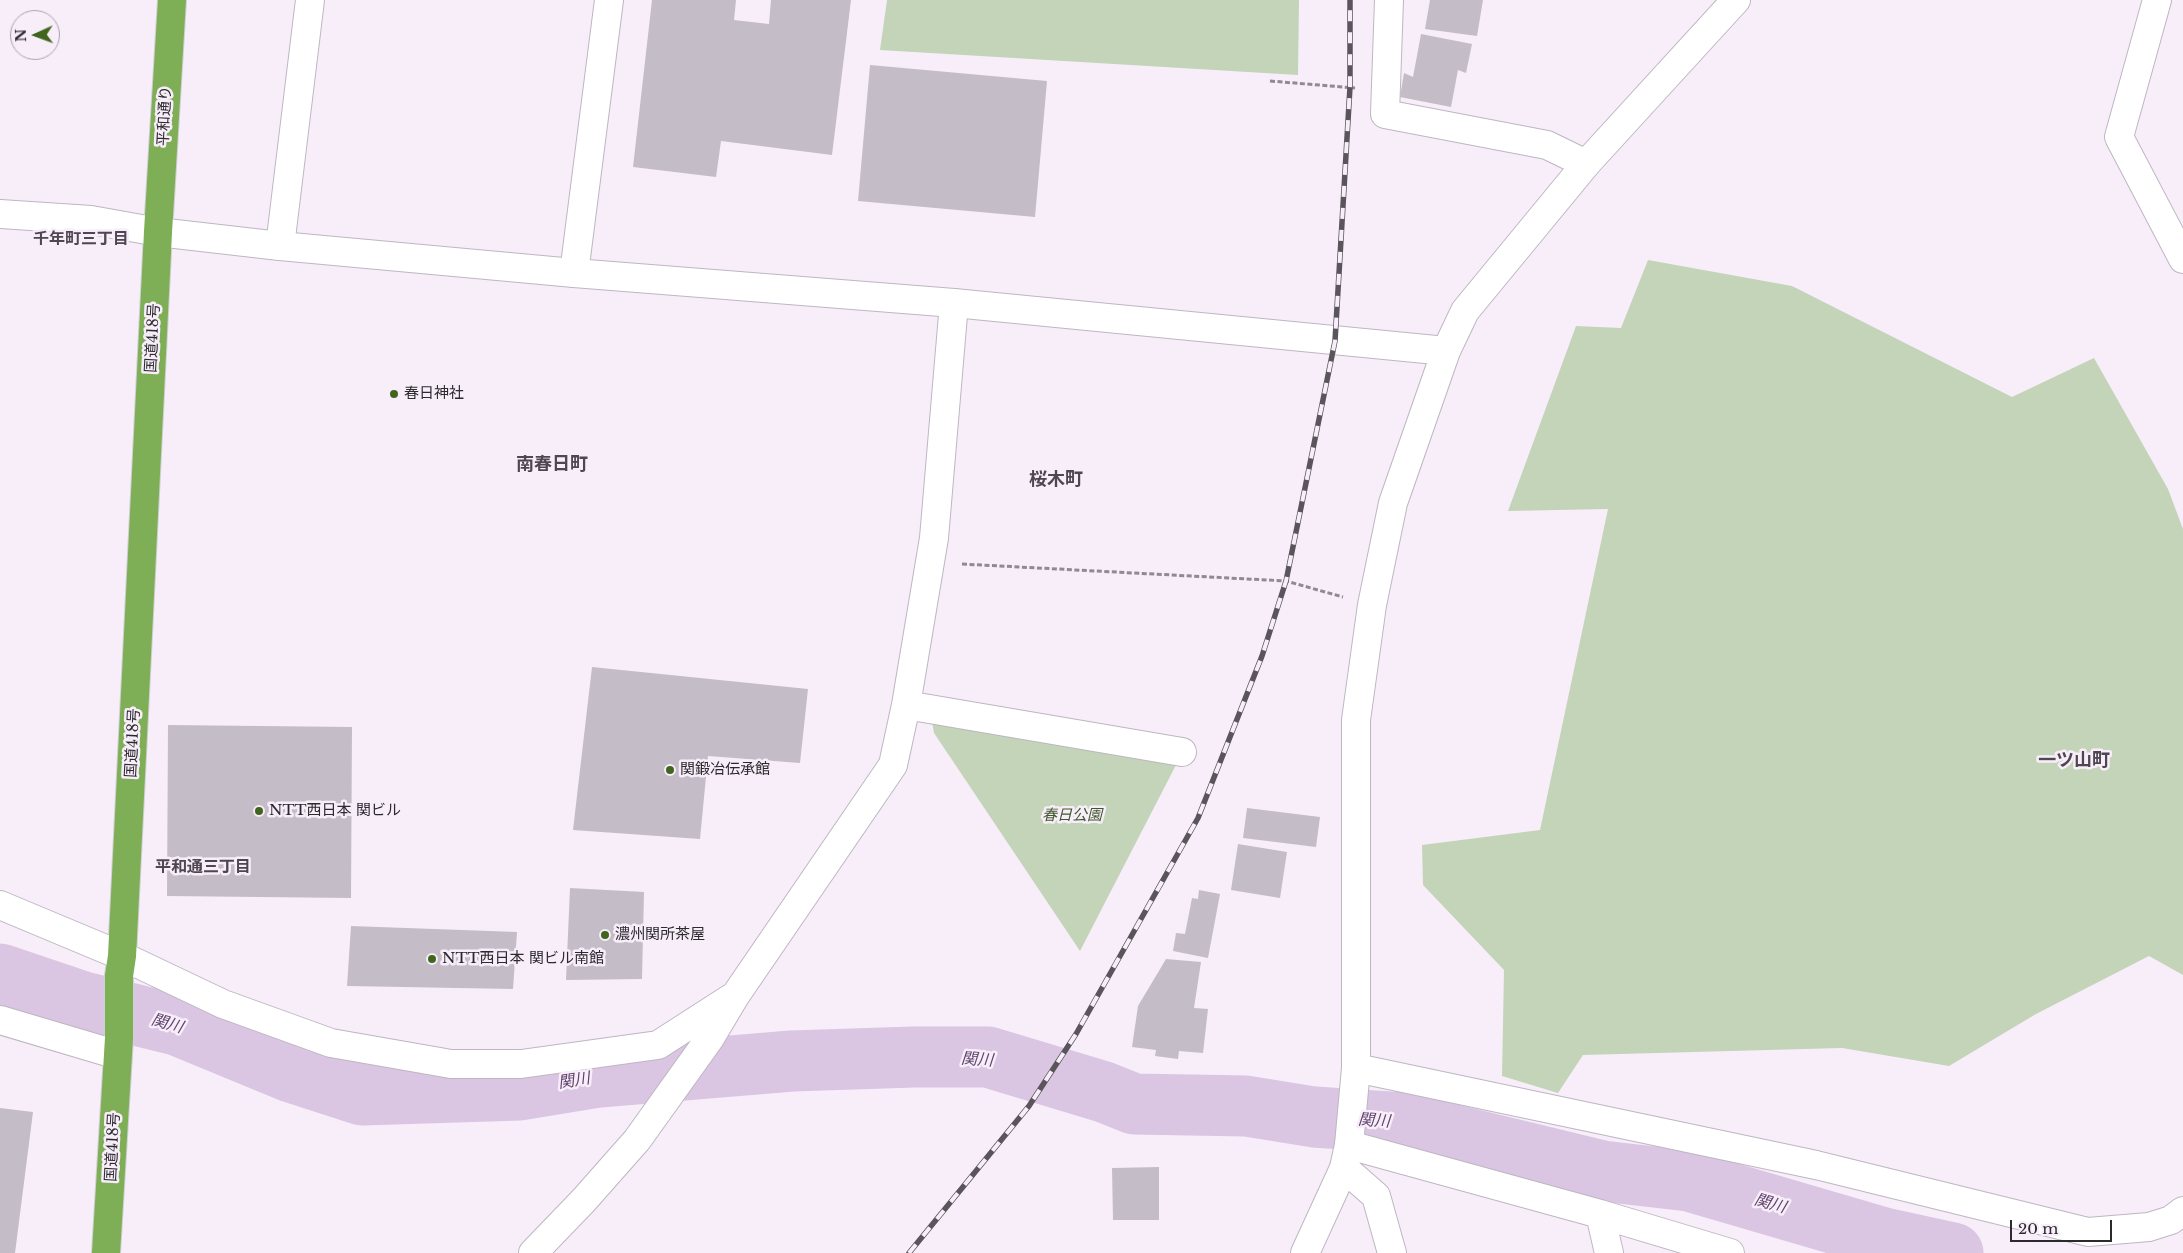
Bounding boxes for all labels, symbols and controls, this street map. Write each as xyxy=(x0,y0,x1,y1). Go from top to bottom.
north arrow xyxy=(10,10,60,60)
text: N xyxy=(12,29,30,42)
street label: 平和通り xyxy=(154,86,176,146)
district label: 千年町三丁目 xyxy=(33,229,129,249)
street label: 国道418号 xyxy=(142,303,164,373)
place label: 春日神社 xyxy=(404,385,464,403)
marker: 春日神社 xyxy=(388,388,400,400)
district label: 南春日町 xyxy=(516,454,588,476)
district label: 桜木町 xyxy=(1029,469,1083,491)
street label: 国道418号 xyxy=(122,708,144,778)
district label: 一ツ山町 xyxy=(2038,750,2110,772)
place label: 関鍛冶伝承館 xyxy=(680,761,770,779)
marker: 関鍛冶伝承館 xyxy=(664,764,676,776)
place label: NTT西日本 関ビル xyxy=(269,802,401,820)
marker: NTT西日本 関ビル xyxy=(253,805,265,817)
park label: 春日公園 xyxy=(1042,807,1102,825)
district label: 平和通三丁目 xyxy=(155,857,251,877)
place label: 濃州関所茶屋 xyxy=(615,926,705,944)
marker: 濃州関所茶屋 xyxy=(599,929,611,941)
place label: NTT西日本 関ビル南館 xyxy=(442,950,604,968)
marker: NTT西日本 関ビル南館 xyxy=(426,953,438,965)
water label: 関川 xyxy=(149,1010,185,1038)
water label: 関川 xyxy=(960,1049,994,1071)
water label: 関川 xyxy=(557,1069,591,1093)
water label: 関川 xyxy=(1357,1110,1391,1132)
street label: 国道418号 xyxy=(102,1112,124,1182)
water label: 関川 xyxy=(1752,1190,1788,1218)
scale bar xyxy=(2013,1210,2116,1242)
text: 20 m xyxy=(2018,1219,2058,1238)

